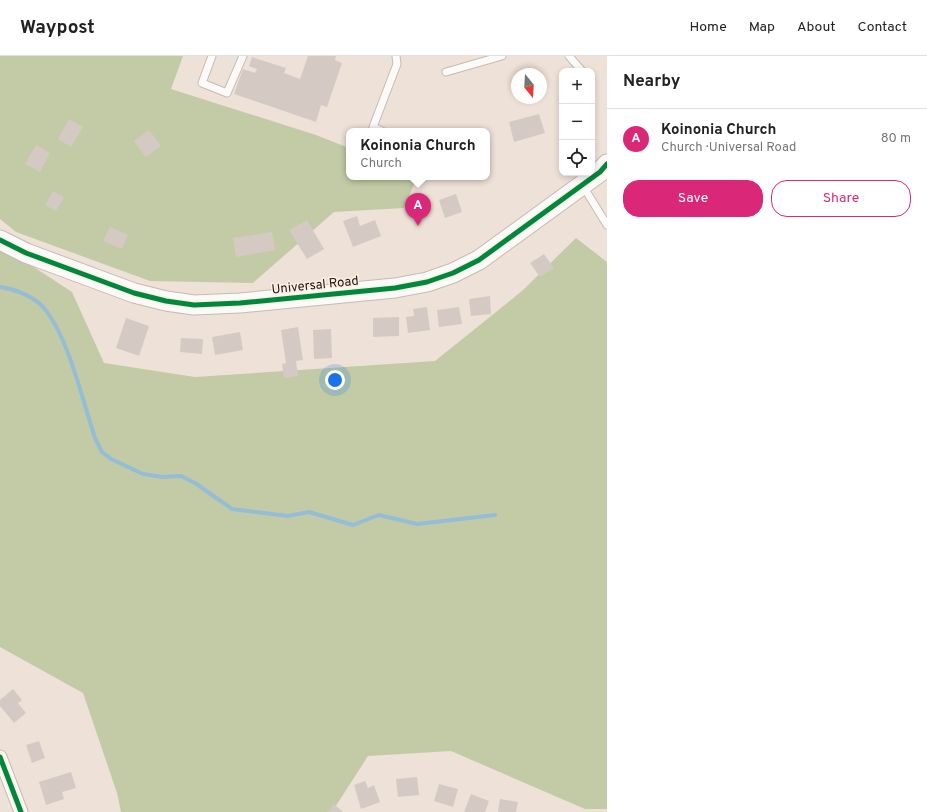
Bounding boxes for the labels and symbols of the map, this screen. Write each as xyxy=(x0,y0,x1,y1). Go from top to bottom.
north arrow xyxy=(511,68,547,104)
pin: A xyxy=(405,193,431,226)
street label: Universal Road xyxy=(271,273,360,299)
your location xyxy=(325,370,345,390)

